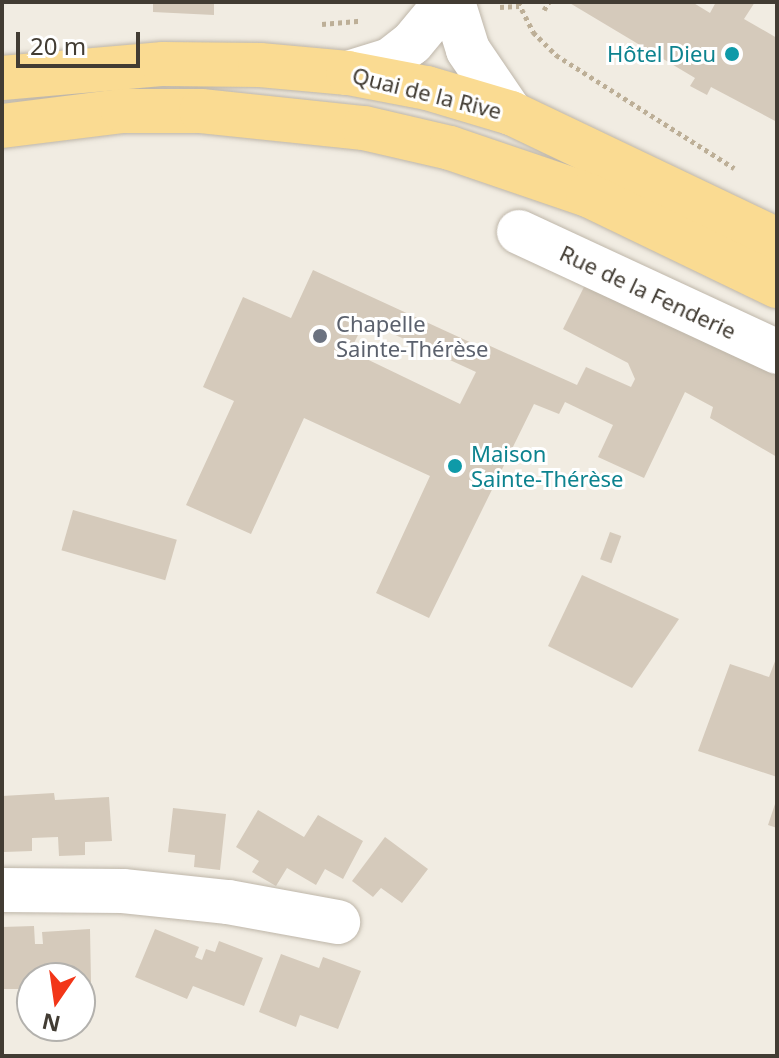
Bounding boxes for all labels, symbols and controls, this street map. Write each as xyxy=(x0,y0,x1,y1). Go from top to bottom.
scale bar xyxy=(20,16,144,66)
text: 20 m xyxy=(30,29,86,62)
place label: Hôtel Dieu xyxy=(607,41,716,67)
marker: Hôtel Dieu xyxy=(723,45,741,63)
street label: Quai de la Rive xyxy=(350,62,504,124)
street label: Rue de la Fenderie xyxy=(556,240,740,344)
place label: Chapelle Sainte-Thérèse xyxy=(336,310,488,362)
marker: Chapelle Sainte-Thérèse xyxy=(311,327,329,345)
place label: Maison Sainte-Thérèse xyxy=(471,440,623,492)
marker: Maison Sainte-Thérèse xyxy=(446,457,464,475)
north arrow xyxy=(16,962,96,1042)
text: N xyxy=(39,1007,63,1040)

